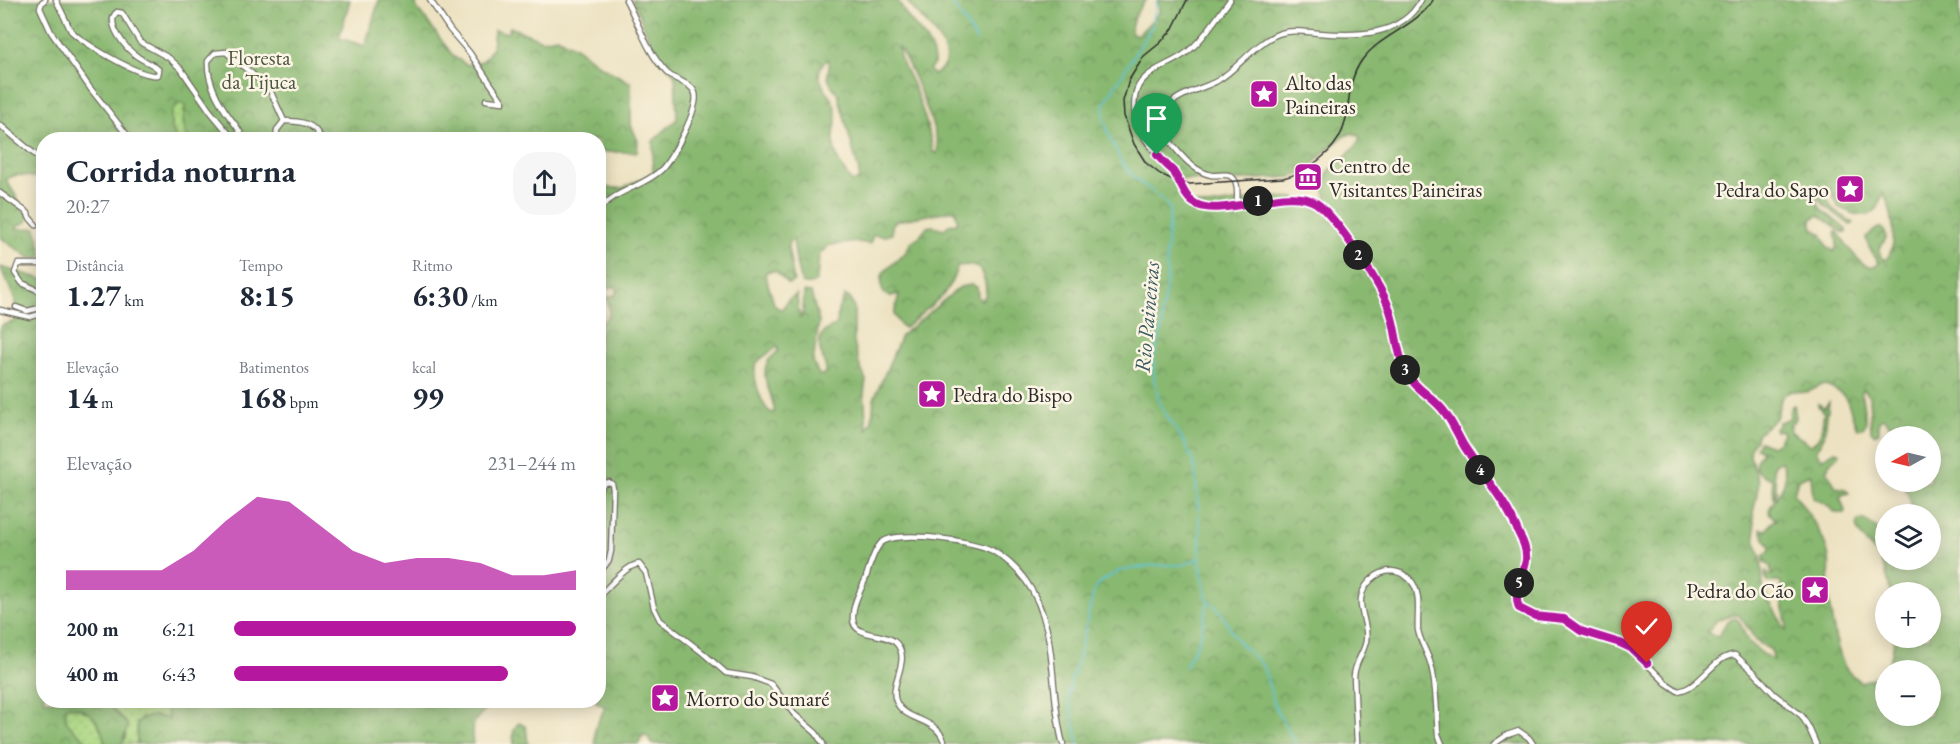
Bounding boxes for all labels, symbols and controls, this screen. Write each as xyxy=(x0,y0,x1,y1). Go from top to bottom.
park label: Floresta da Tijuca xyxy=(222,44,297,95)
place label: Alto das Paineiras xyxy=(1284,69,1356,120)
place icon: Alto das Paineiras xyxy=(1248,78,1280,110)
pin xyxy=(1131,93,1182,155)
icon: arrive xyxy=(1140,102,1173,135)
text: Corrida noturna xyxy=(66,149,296,192)
button: share xyxy=(513,152,576,215)
place label: Centro de Visitantes Paineiras xyxy=(1329,152,1482,203)
museum icon: Centro de Visitantes Paineiras xyxy=(1292,161,1324,193)
place icon: Pedra do Sapo xyxy=(1834,173,1866,205)
place label: Pedra do Sapo xyxy=(1716,176,1829,203)
pin: 1 xyxy=(1243,186,1273,216)
text: 1 xyxy=(1254,190,1262,211)
text: 20:27 xyxy=(66,193,109,219)
pin: 2 xyxy=(1343,240,1373,270)
text: 2 xyxy=(1354,244,1362,265)
text: Distância xyxy=(66,255,124,276)
text: Tempo xyxy=(239,255,283,276)
text: Ritmo xyxy=(412,255,453,276)
water label: Rio Paineiras xyxy=(1128,259,1166,374)
text: 1.27 xyxy=(66,276,121,315)
text: 8:15 xyxy=(239,276,295,315)
text: 6:30 xyxy=(412,276,468,315)
text: km xyxy=(121,290,144,311)
text: /km xyxy=(468,290,498,311)
pin: 3 xyxy=(1390,355,1420,385)
text: Elevação xyxy=(66,357,119,378)
text: Batimentos xyxy=(239,357,309,378)
text: kcal xyxy=(412,357,436,378)
text: 3 xyxy=(1401,359,1409,380)
text: 14 xyxy=(66,378,98,417)
text: 168 xyxy=(239,378,287,417)
text: 99 xyxy=(412,378,444,417)
place icon: Pedra do Bispo xyxy=(916,378,948,410)
place label: Pedra do Bispo xyxy=(953,381,1073,408)
text: m xyxy=(98,392,113,413)
text: bpm xyxy=(287,392,319,413)
north arrow xyxy=(1875,426,1941,492)
map controls xyxy=(1875,426,1941,726)
text: Elevação xyxy=(66,450,132,476)
text: 231–244 m xyxy=(488,450,576,476)
pin: 4 xyxy=(1465,455,1495,485)
text: 4 xyxy=(1476,459,1484,480)
button: layers xyxy=(1875,504,1941,570)
pin: 5 xyxy=(1504,568,1534,598)
text: 5 xyxy=(1515,572,1523,593)
place icon: Pedra do Cão xyxy=(1799,574,1831,606)
place label: Pedra do Cão xyxy=(1686,577,1794,604)
button: + xyxy=(1875,582,1941,648)
pin xyxy=(1621,601,1672,663)
icon: check xyxy=(1630,610,1663,643)
text: 200 m xyxy=(66,616,119,642)
text: 6:21 xyxy=(162,616,196,642)
button: − xyxy=(1875,660,1941,726)
text: 400 m xyxy=(66,661,119,687)
text: 6:43 xyxy=(162,661,196,687)
place icon: Morro do Sumaré xyxy=(649,682,681,714)
place label: Morro do Sumaré xyxy=(686,685,830,712)

